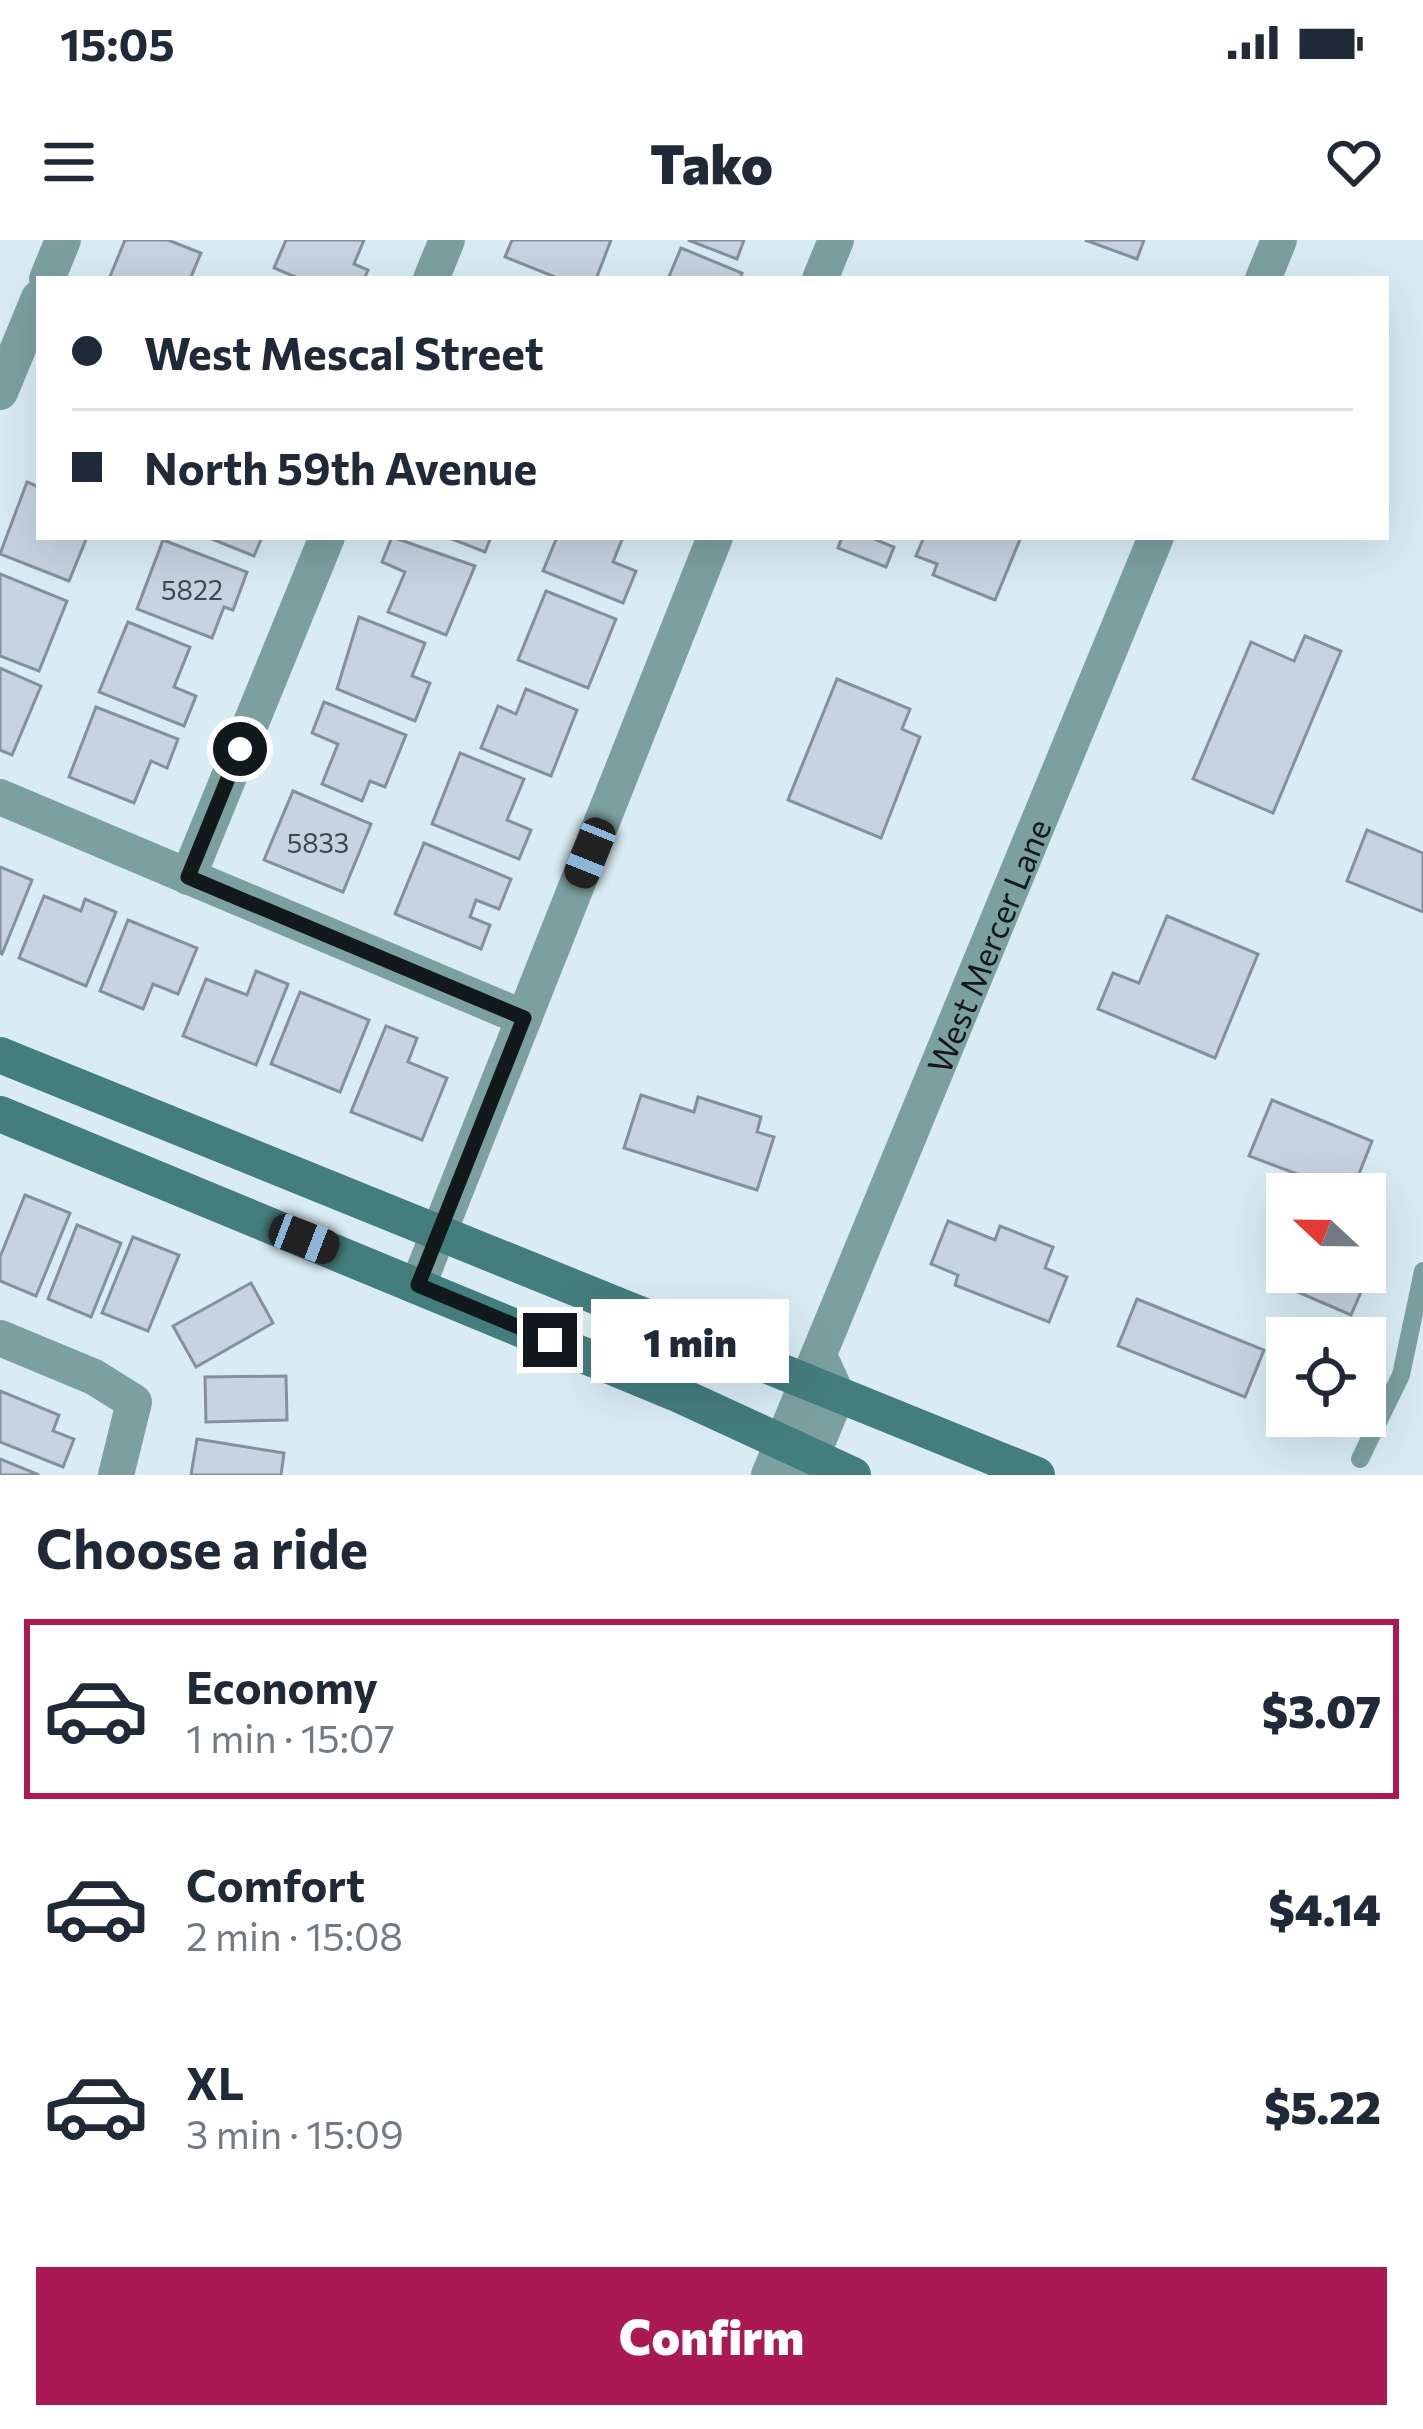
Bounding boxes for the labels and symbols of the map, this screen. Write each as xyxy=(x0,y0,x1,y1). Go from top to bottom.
house number: 5822 xyxy=(161,573,223,606)
route start xyxy=(213,722,267,776)
street label: West Mercer Lane xyxy=(917,812,1058,1078)
car xyxy=(560,813,620,893)
house number: 5833 xyxy=(287,826,349,859)
north arrow xyxy=(1266,1173,1386,1293)
car xyxy=(264,1209,344,1269)
callout: 1 min xyxy=(592,1298,790,1382)
route end xyxy=(523,1313,577,1367)

